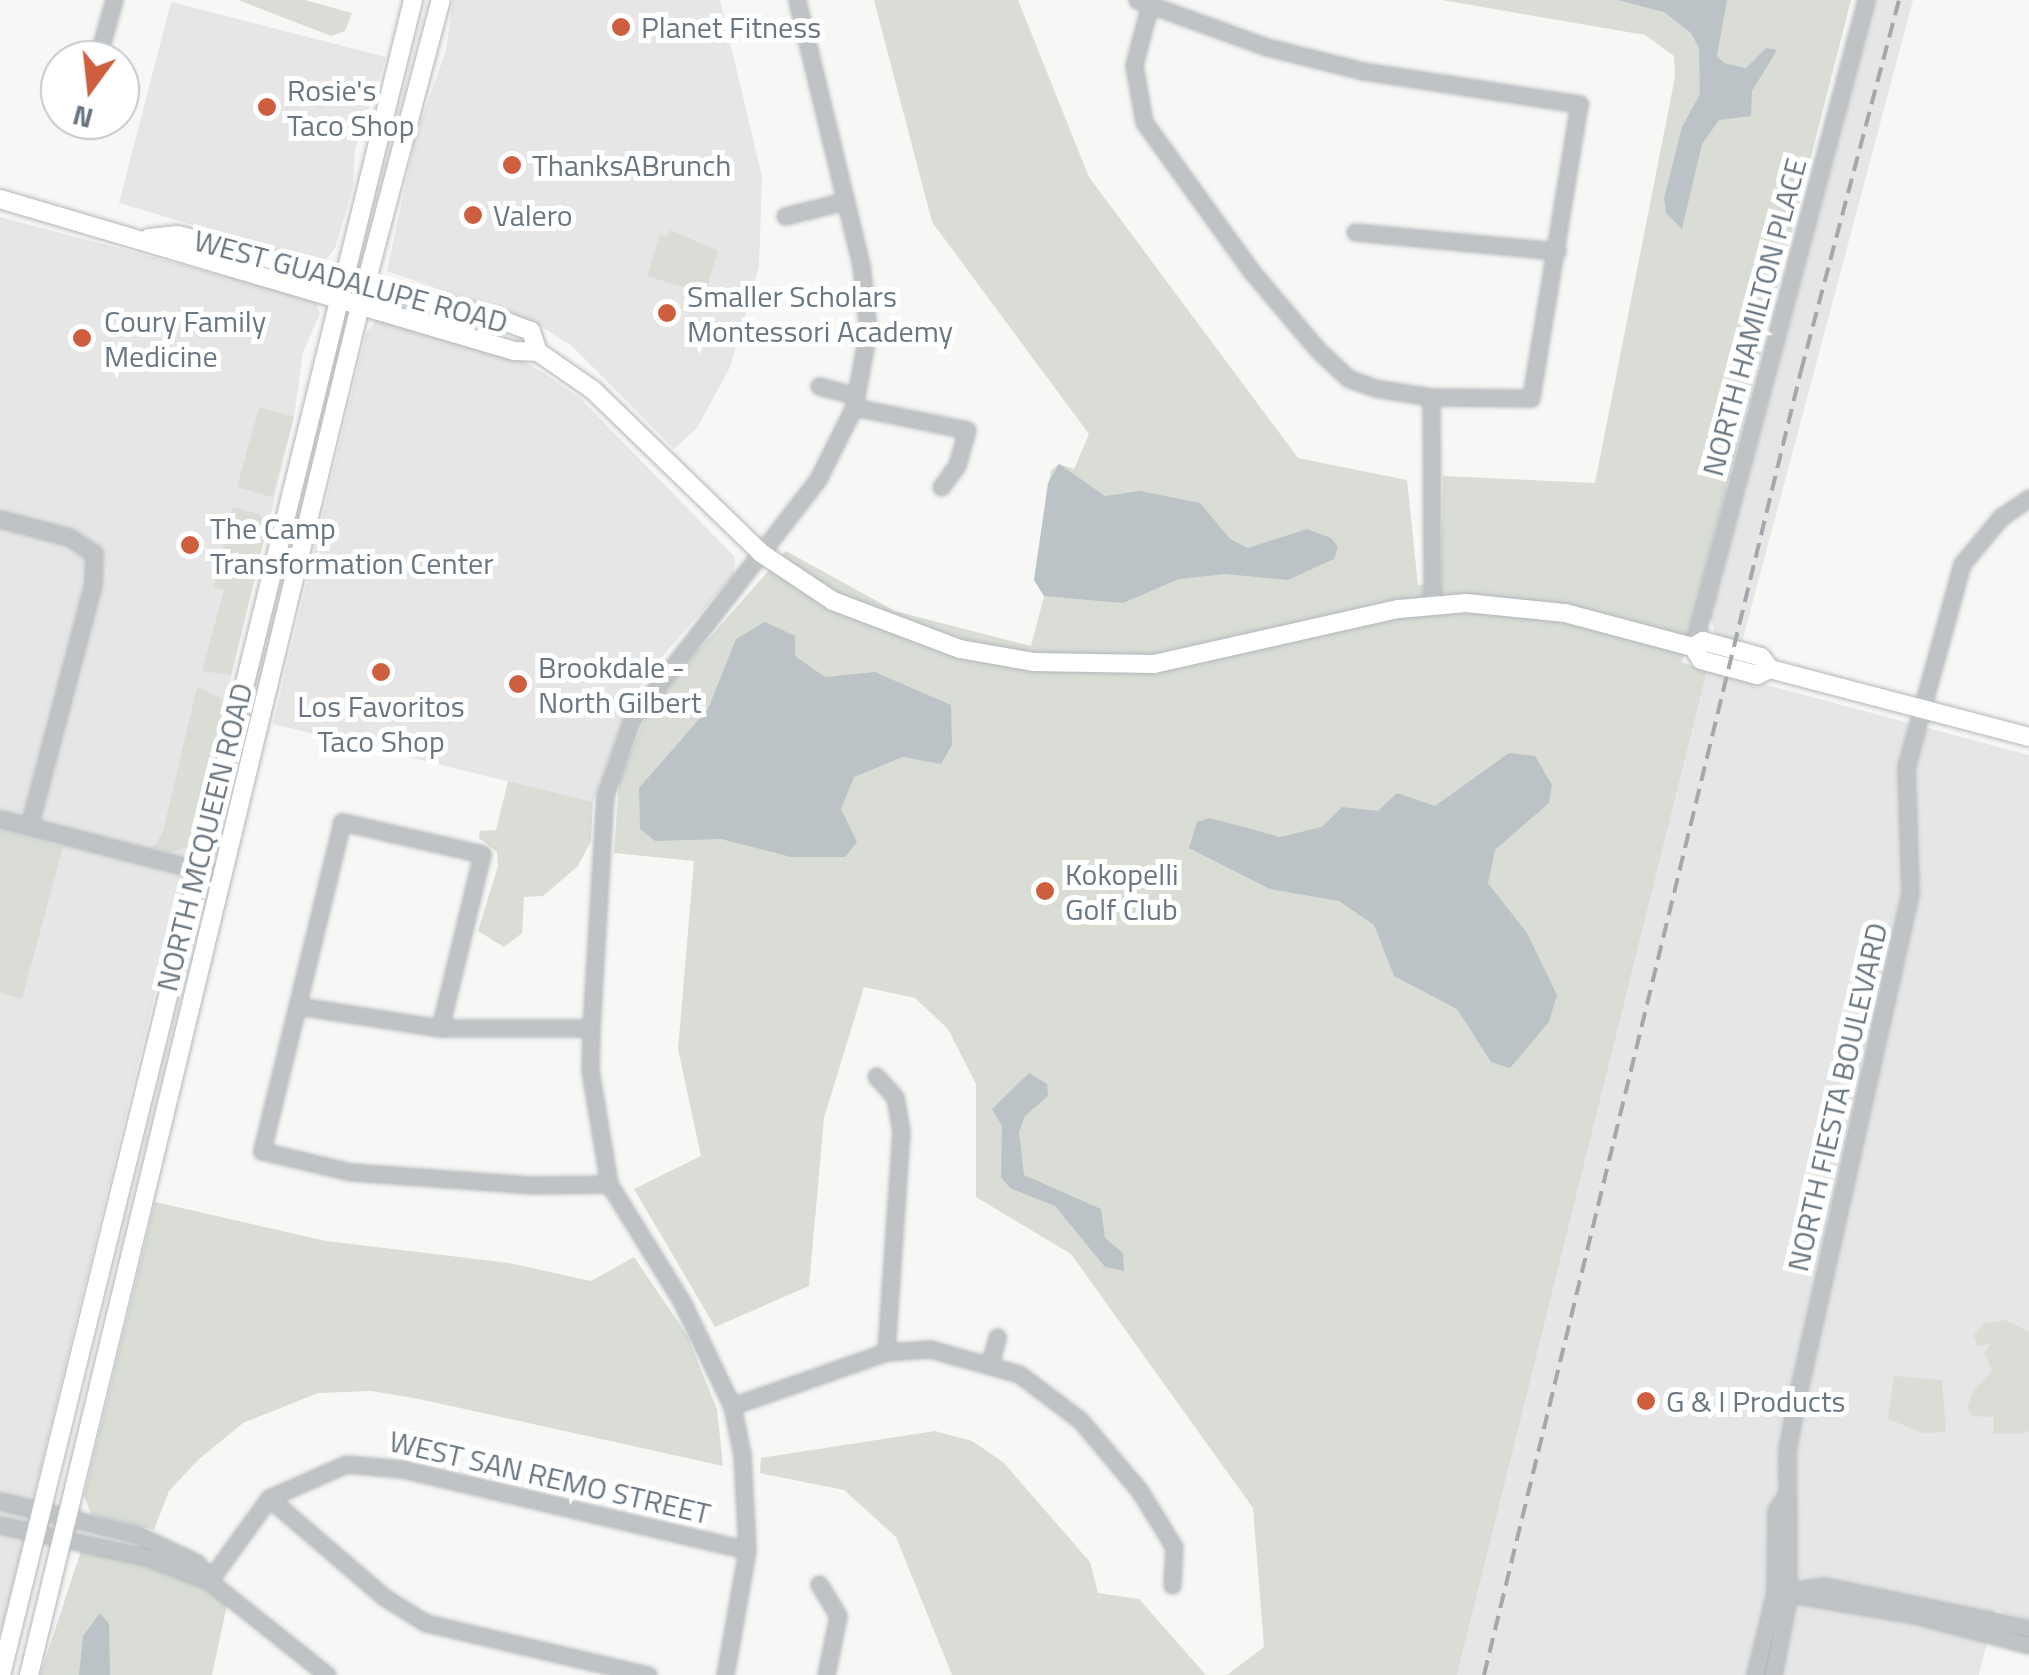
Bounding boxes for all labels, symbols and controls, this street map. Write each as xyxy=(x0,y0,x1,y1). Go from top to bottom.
place label: Planet Fitness xyxy=(641,9,821,45)
marker: Planet Fitness xyxy=(610,16,632,38)
north arrow xyxy=(40,40,140,140)
place label: Rosie's Taco Shop xyxy=(287,72,414,142)
text: N xyxy=(68,94,98,141)
marker: Rosie's Taco Shop xyxy=(256,96,278,118)
place label: ThanksABrunch xyxy=(532,147,731,183)
marker: ThanksABrunch xyxy=(501,154,523,176)
street label: NORTH HAMILTON PLACE xyxy=(1694,154,1814,480)
place label: Valero xyxy=(493,197,573,233)
marker: Valero xyxy=(462,204,484,226)
street label: WEST GUADALUPE ROAD xyxy=(190,222,512,340)
place label: Smaller Scholars Montessori Academy xyxy=(687,278,953,348)
marker: Smaller Scholars Montessori Academy xyxy=(656,302,678,324)
place label: Coury Family Medicine xyxy=(104,303,266,374)
marker: Coury Family Medicine xyxy=(69,325,95,351)
place label: The Camp Transformation Center xyxy=(210,510,494,580)
marker: The Camp Transformation Center xyxy=(179,534,201,556)
place label: Brookdale - North Gilbert xyxy=(538,649,701,720)
marker: Los Favoritos Taco Shop xyxy=(370,661,392,683)
marker: Brookdale - North Gilbert xyxy=(507,673,529,695)
street label: NORTH MCQUEEN ROAD xyxy=(148,679,260,995)
place label: Los Favoritos Taco Shop xyxy=(297,688,465,758)
place label: Kokopelli Golf Club xyxy=(1065,856,1179,926)
marker: Kokopelli Golf Club xyxy=(1034,880,1056,902)
street label: NORTH FIESTA BOULEVARD xyxy=(1779,919,1895,1275)
place label: G & I Products xyxy=(1666,1383,1845,1419)
marker: G & I Products xyxy=(1635,1390,1657,1412)
street label: WEST SAN REMO STREET xyxy=(386,1423,714,1531)

